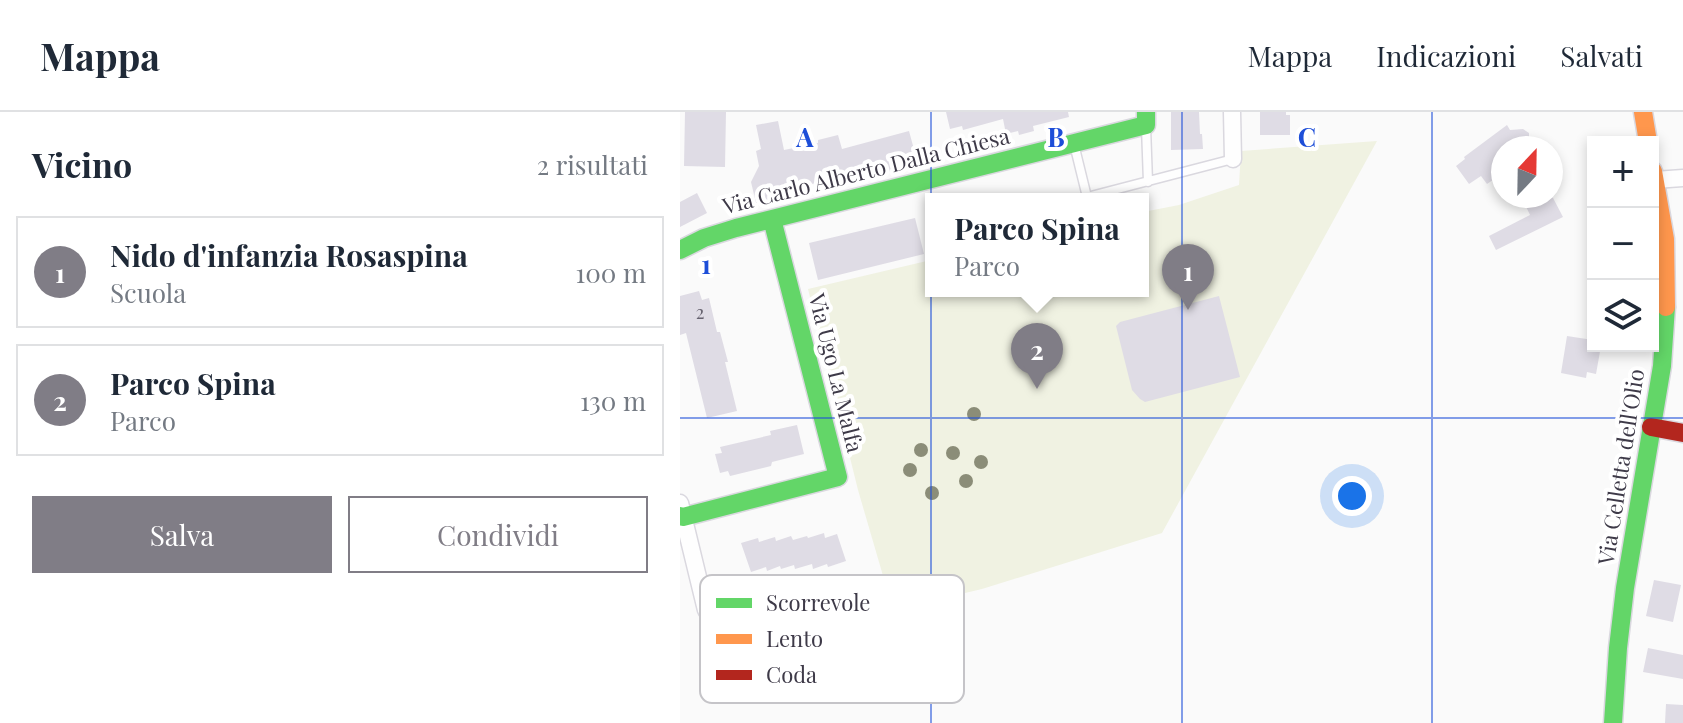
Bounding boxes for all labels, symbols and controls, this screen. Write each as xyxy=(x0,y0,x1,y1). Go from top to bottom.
text: Mappa xyxy=(40,30,160,81)
text: Mappa xyxy=(1248,37,1332,74)
text: Indicazioni xyxy=(1376,37,1516,74)
text: Salvati xyxy=(1560,37,1643,74)
text: B xyxy=(1047,119,1065,154)
text: C xyxy=(1298,119,1316,154)
street label: Via Carlo Alberto Dalla Chiesa xyxy=(719,122,1013,220)
north arrow xyxy=(1491,136,1563,208)
map controls xyxy=(1587,136,1659,352)
button: + xyxy=(1587,136,1659,208)
text: Vicino xyxy=(32,141,132,187)
text: 2 risultati xyxy=(537,147,648,182)
popup xyxy=(925,193,1149,297)
text: Parco Spina xyxy=(954,208,1120,248)
button: − xyxy=(1587,208,1659,280)
text: Nido d'infanzia Rosaspina xyxy=(110,235,468,275)
pin: 1 xyxy=(1162,244,1214,310)
text: 1 xyxy=(701,246,711,281)
text: Parco xyxy=(954,248,1020,283)
text: 1 xyxy=(55,255,65,290)
text: 100 m xyxy=(576,255,646,290)
text: Scuola xyxy=(110,275,186,310)
button: layers xyxy=(1587,280,1659,352)
street label: Via Ugo La Malfa xyxy=(802,289,871,455)
house number: 2 xyxy=(696,300,704,324)
pin: 2 xyxy=(1011,323,1063,389)
text: Parco Spina xyxy=(110,363,276,403)
street label: Via Celletta dell'Olio xyxy=(1590,367,1650,568)
text: 2 xyxy=(53,383,67,418)
text: 130 m xyxy=(580,383,646,418)
text: Parco xyxy=(110,403,176,438)
your location xyxy=(1332,476,1372,516)
button: Salva xyxy=(32,496,332,573)
button: Condividi xyxy=(348,496,648,573)
legend xyxy=(700,575,964,703)
text: Scorrevole xyxy=(766,587,870,617)
text: Lento xyxy=(766,623,823,653)
text: Coda xyxy=(766,659,817,689)

